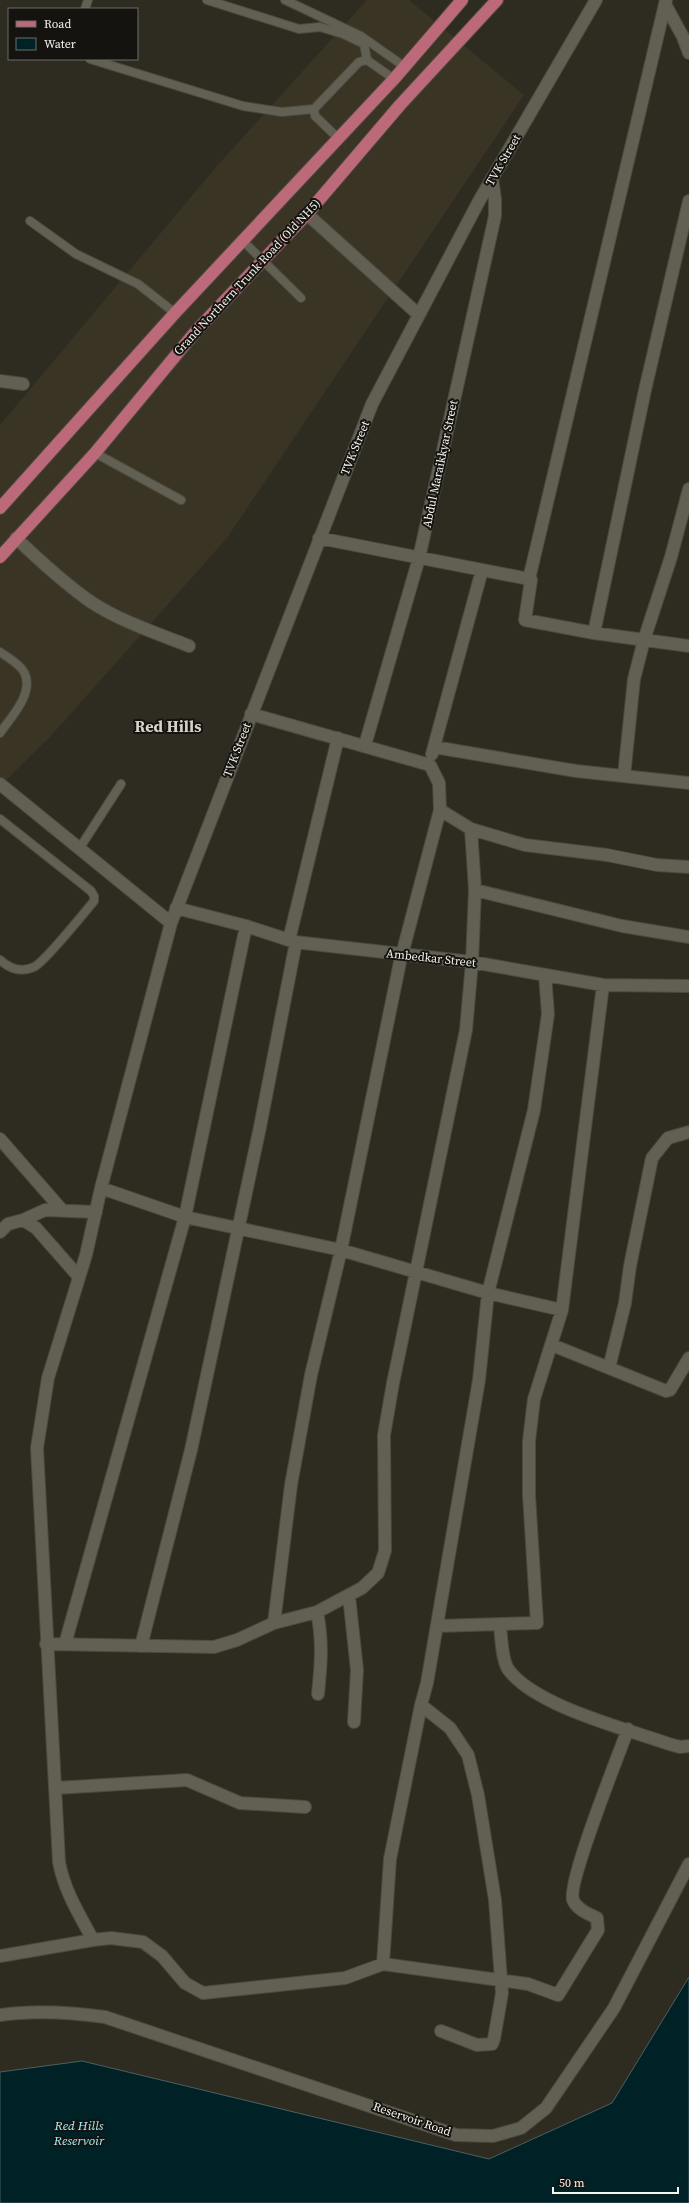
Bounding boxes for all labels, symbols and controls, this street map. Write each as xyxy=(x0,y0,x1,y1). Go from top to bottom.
legend xyxy=(8,8,138,60)
text: Road xyxy=(44,16,71,32)
text: Water xyxy=(44,36,76,52)
street label: TVK Street xyxy=(482,131,524,189)
street label: Grand Northern Trunk Road (Old NH5) xyxy=(170,195,324,359)
street label: Abdul Maraikkyar Street xyxy=(419,399,461,529)
street label: TVK Street xyxy=(337,418,373,478)
district label: Red Hills xyxy=(135,715,201,737)
street label: TVK Street xyxy=(219,720,255,780)
street label: Ambedkar Street xyxy=(385,945,477,971)
street label: Reservoir Road xyxy=(371,2098,453,2140)
water label: Red Hills Reservoir xyxy=(53,2117,105,2149)
scale bar xyxy=(553,2169,678,2195)
text: 50 m xyxy=(559,2175,585,2191)

